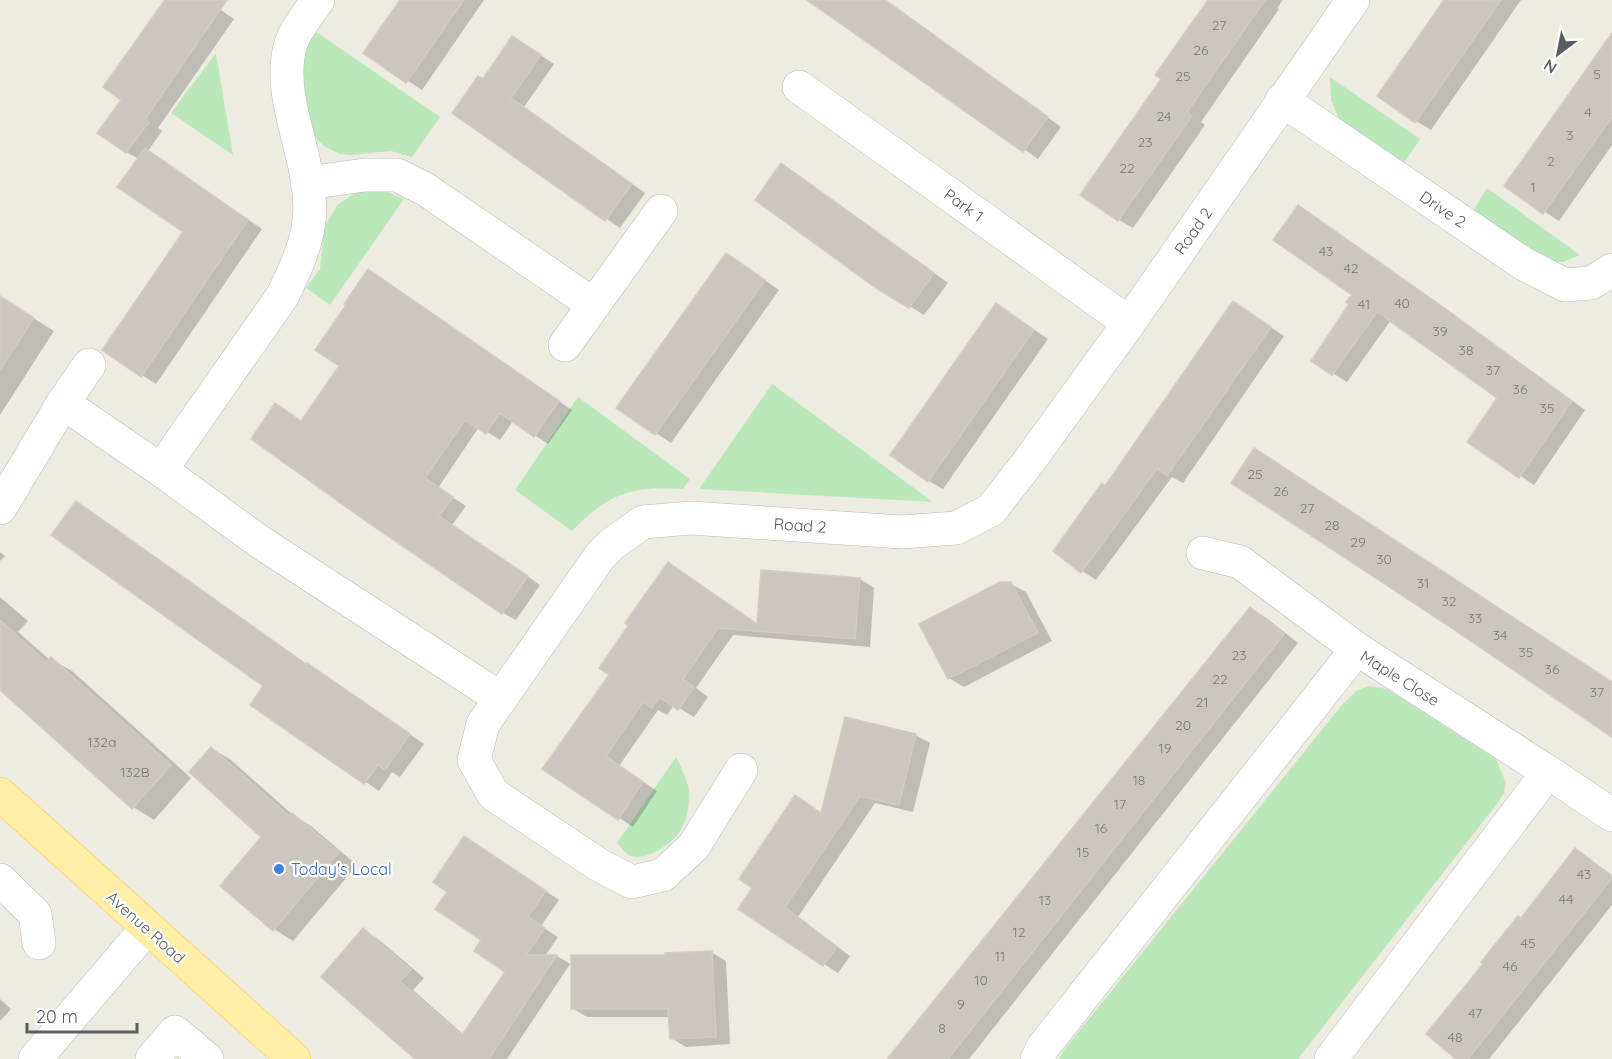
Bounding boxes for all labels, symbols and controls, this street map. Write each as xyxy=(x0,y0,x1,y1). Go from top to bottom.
house number: 27 xyxy=(1212,16,1226,34)
north arrow xyxy=(1528,24,1588,84)
house number: 26 xyxy=(1193,41,1209,59)
text: N xyxy=(1540,55,1560,78)
house number: 5 xyxy=(1593,65,1601,83)
house number: 25 xyxy=(1175,67,1191,85)
house number: 4 xyxy=(1584,103,1592,121)
house number: 24 xyxy=(1157,107,1171,125)
house number: 3 xyxy=(1566,126,1574,144)
house number: 23 xyxy=(1137,133,1153,151)
house number: 2 xyxy=(1547,152,1555,170)
house number: 22 xyxy=(1119,159,1135,177)
house number: 1 xyxy=(1530,178,1536,196)
street label: Park 1 xyxy=(940,184,988,226)
street label: Drive 2 xyxy=(1416,186,1470,232)
street label: Road 2 xyxy=(1170,203,1216,258)
house number: 43 xyxy=(1319,242,1333,260)
house number: 42 xyxy=(1343,259,1359,277)
house number: 40 xyxy=(1394,294,1410,312)
house number: 41 xyxy=(1358,295,1370,313)
house number: 39 xyxy=(1432,322,1448,340)
house number: 38 xyxy=(1459,341,1473,359)
house number: 37 xyxy=(1486,361,1500,379)
house number: 36 xyxy=(1513,380,1528,398)
house number: 35 xyxy=(1540,399,1554,417)
house number: 25 xyxy=(1247,465,1263,483)
house number: 26 xyxy=(1273,482,1289,500)
house number: 27 xyxy=(1300,499,1314,517)
street label: Road 2 xyxy=(773,513,827,537)
house number: 28 xyxy=(1324,516,1340,534)
house number: 29 xyxy=(1350,533,1366,551)
house number: 30 xyxy=(1376,550,1392,568)
house number: 31 xyxy=(1417,574,1429,592)
house number: 32 xyxy=(1441,592,1457,610)
house number: 33 xyxy=(1468,609,1482,627)
house number: 34 xyxy=(1493,626,1507,644)
house number: 35 xyxy=(1519,643,1533,661)
house number: 23 xyxy=(1231,646,1247,664)
street label: Maple Close xyxy=(1357,646,1443,710)
house number: 36 xyxy=(1545,660,1560,678)
house number: 22 xyxy=(1212,670,1228,688)
house number: 37 xyxy=(1590,683,1604,701)
house number: 21 xyxy=(1196,693,1208,711)
house number: 20 xyxy=(1175,716,1191,734)
house number: 132a xyxy=(88,733,116,751)
house number: 19 xyxy=(1159,739,1172,757)
house number: 132B xyxy=(120,763,150,781)
house number: 18 xyxy=(1133,771,1145,789)
house number: 17 xyxy=(1114,795,1126,813)
house number: 16 xyxy=(1095,819,1108,837)
house number: 15 xyxy=(1077,843,1089,861)
place label: Today's Local xyxy=(291,859,392,879)
marker: Today's Local xyxy=(272,862,286,876)
house number: 43 xyxy=(1577,865,1591,883)
street label: Avenue Road xyxy=(103,887,189,967)
house number: 44 xyxy=(1559,890,1573,908)
house number: 13 xyxy=(1039,891,1051,909)
house number: 12 xyxy=(1013,923,1026,941)
house number: 45 xyxy=(1520,934,1536,952)
house number: 11 xyxy=(995,947,1005,965)
house number: 46 xyxy=(1503,957,1518,975)
house number: 10 xyxy=(974,971,988,989)
house number: 9 xyxy=(957,995,965,1013)
scale bar xyxy=(27,996,136,1034)
house number: 47 xyxy=(1468,1004,1482,1022)
text: 20 m xyxy=(36,1005,78,1028)
house number: 8 xyxy=(938,1019,946,1037)
house number: 48 xyxy=(1448,1028,1462,1046)

